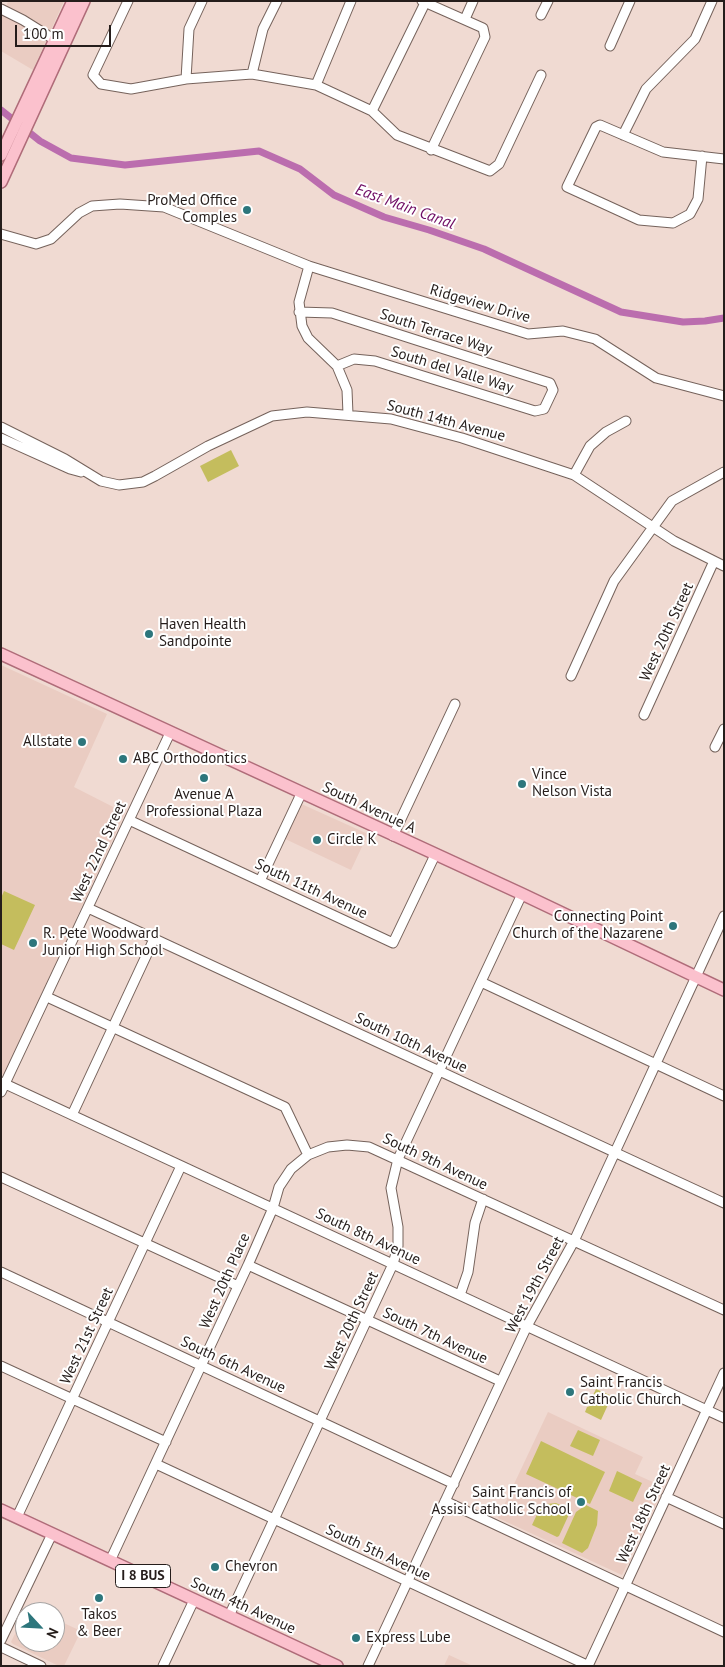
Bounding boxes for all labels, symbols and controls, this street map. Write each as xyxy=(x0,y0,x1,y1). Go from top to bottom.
scale bar xyxy=(18,15,114,47)
text: 100 m xyxy=(23,24,64,43)
water label: East Main Canal xyxy=(353,180,457,234)
place label: ProMed Office Comples xyxy=(147,192,237,227)
marker: ProMed Office Comples xyxy=(241,204,253,216)
street label: Ridgeview Drive xyxy=(428,281,532,327)
street label: South Terrace Way xyxy=(377,305,495,359)
street label: South del Valle Way xyxy=(389,343,515,397)
street label: South 14th Avenue xyxy=(385,397,507,445)
street label: West 20th Street xyxy=(636,580,698,684)
place label: Haven Health Sandpointe xyxy=(159,616,246,651)
marker: Haven Health Sandpointe xyxy=(143,628,155,640)
place label: Allstate xyxy=(23,733,72,751)
marker: Allstate xyxy=(76,736,88,748)
place label: ABC Orthodontics xyxy=(133,750,247,768)
marker: ABC Orthodontics xyxy=(117,753,129,765)
place label: Vince Nelson Vista xyxy=(532,766,612,801)
marker: Avenue A Professional Plaza xyxy=(198,772,210,784)
street label: South Avenue A xyxy=(319,778,419,838)
marker: Vince Nelson Vista xyxy=(516,778,528,790)
place label: Avenue A Professional Plaza xyxy=(146,786,262,821)
street label: West 22nd Street xyxy=(68,798,130,906)
place label: Circle K xyxy=(327,831,377,849)
marker: Circle K xyxy=(311,834,323,846)
street label: South 11th Avenue xyxy=(252,855,370,923)
place label: Connecting Point Church of the Nazarene xyxy=(512,908,663,943)
marker: Connecting Point Church of the Nazarene xyxy=(667,920,679,932)
place label: R. Pete Woodward Junior High School xyxy=(43,925,163,960)
marker: R. Pete Woodward Junior High School xyxy=(27,937,39,949)
street label: South 10th Avenue xyxy=(352,1009,470,1077)
street label: South 9th Avenue xyxy=(380,1130,490,1194)
street label: South 8th Avenue xyxy=(313,1205,423,1269)
street label: West 20th Place xyxy=(196,1230,254,1332)
street label: West 19th Street xyxy=(502,1234,568,1336)
street label: West 20th Street xyxy=(321,1269,383,1373)
street label: West 21st Street xyxy=(57,1285,117,1387)
street label: South 7th Avenue xyxy=(380,1304,490,1368)
street label: South 6th Avenue xyxy=(178,1333,288,1397)
place label: Saint Francis Catholic Church xyxy=(580,1374,681,1409)
marker: Saint Francis Catholic Church xyxy=(564,1386,576,1398)
street label: West 18th Street xyxy=(613,1462,675,1566)
place label: Saint Francis of Assisi Catholic School xyxy=(432,1484,571,1519)
marker: Saint Francis of Assisi Catholic School xyxy=(575,1496,587,1508)
street label: South 5th Avenue xyxy=(323,1521,433,1585)
place label: Chevron xyxy=(225,1558,278,1576)
marker: Chevron xyxy=(209,1561,221,1573)
road number: I 8 BUS xyxy=(116,1564,170,1588)
street label: South 4th Avenue xyxy=(188,1574,298,1638)
marker: Takos & Beer xyxy=(93,1592,105,1604)
north arrow xyxy=(15,1602,65,1652)
place label: Takos & Beer xyxy=(76,1606,122,1641)
text: N xyxy=(43,1625,63,1641)
place label: Express Lube xyxy=(366,1629,450,1647)
marker: Express Lube xyxy=(350,1632,362,1644)

